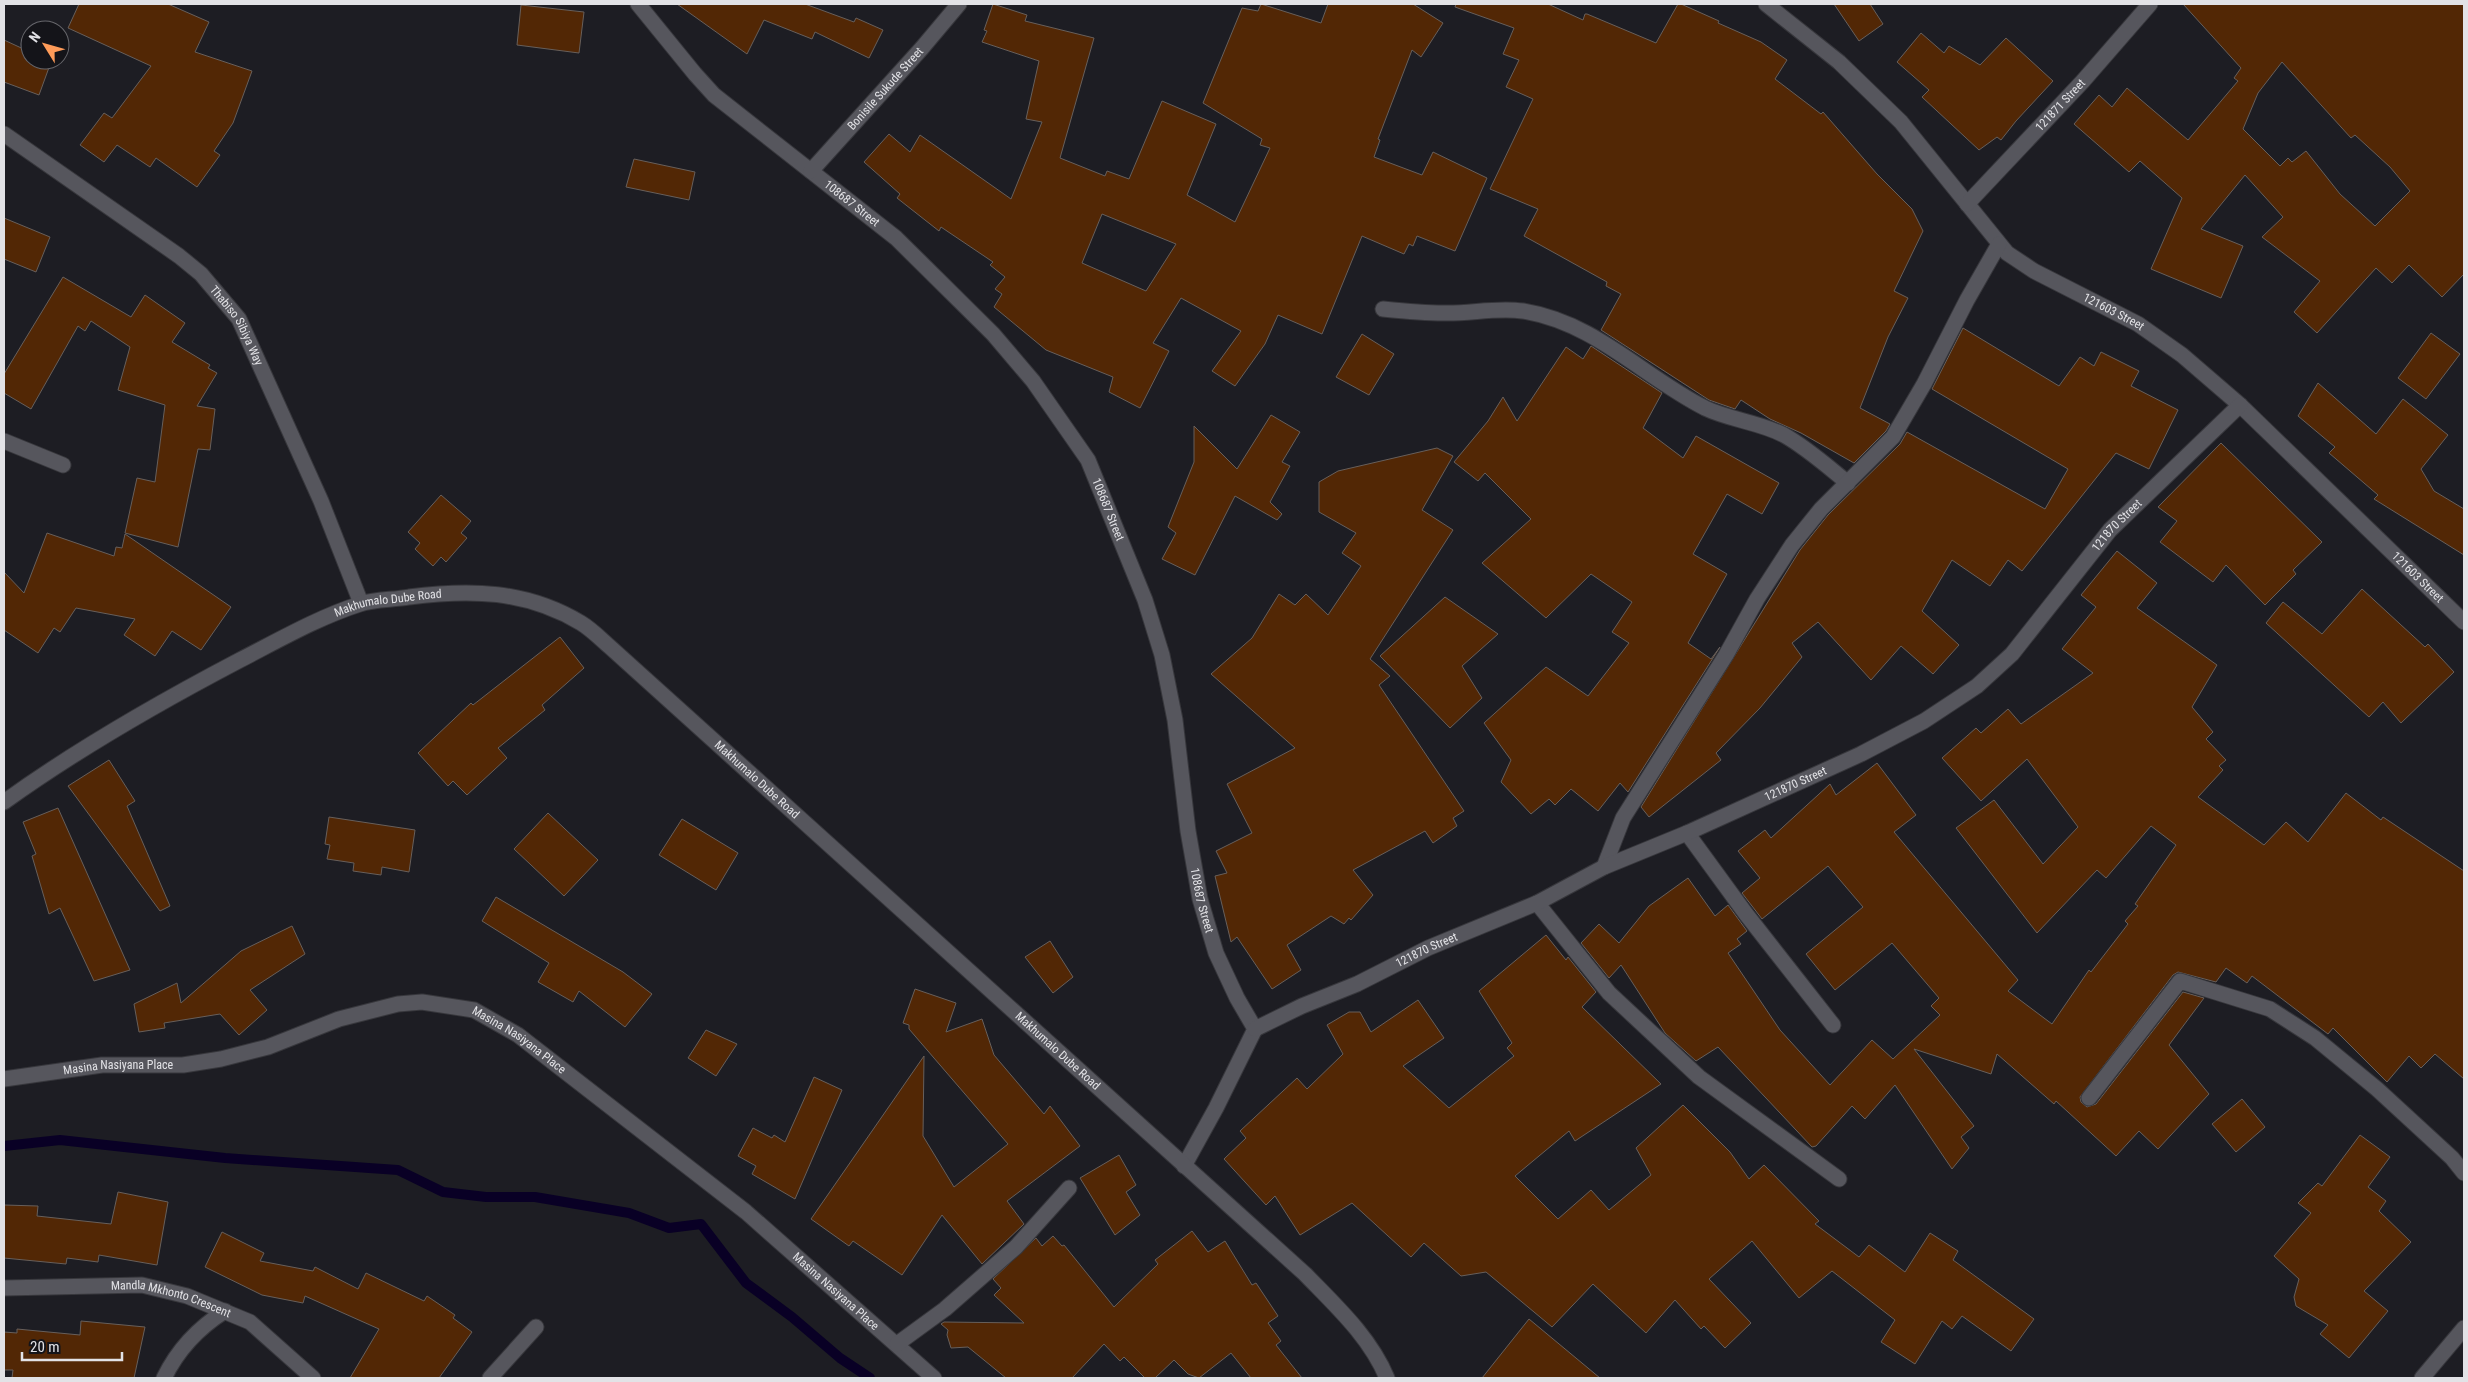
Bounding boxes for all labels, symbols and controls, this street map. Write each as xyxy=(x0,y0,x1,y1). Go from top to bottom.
north arrow xyxy=(20,20,70,70)
text: N xyxy=(26,29,44,45)
street label: Bonisile Sukude Street xyxy=(845,44,926,133)
street label: 121871 Street xyxy=(2032,76,2089,134)
street label: 108687 Street xyxy=(821,177,883,230)
street label: Thabiso Sibiya Way xyxy=(207,283,266,368)
street label: 121603 Street xyxy=(2081,290,2147,333)
street label: 108687 Street xyxy=(1089,476,1127,543)
street label: 121870 Street xyxy=(2089,496,2145,554)
street label: 121603 Street xyxy=(2389,549,2447,606)
street label: Makhumalo Dube Road xyxy=(332,587,442,620)
street label: Makhumalo Dube Road xyxy=(712,738,802,821)
street label: 121870 Street xyxy=(1762,763,1829,804)
street label: 108687 Street xyxy=(1188,867,1217,935)
street label: 121870 Street xyxy=(1393,929,1460,970)
street label: Masina Nasiyana Place xyxy=(470,1003,569,1077)
street label: Makhumalo Dube Road xyxy=(1012,1009,1103,1093)
street label: Masina Nasiyana Place xyxy=(62,1058,173,1077)
street label: Masina Nasiyana Place xyxy=(790,1250,882,1333)
street label: Mandla Mkhonto Crescent xyxy=(111,1278,233,1320)
scale bar xyxy=(22,1330,122,1362)
text: 20 m xyxy=(30,1338,60,1356)

